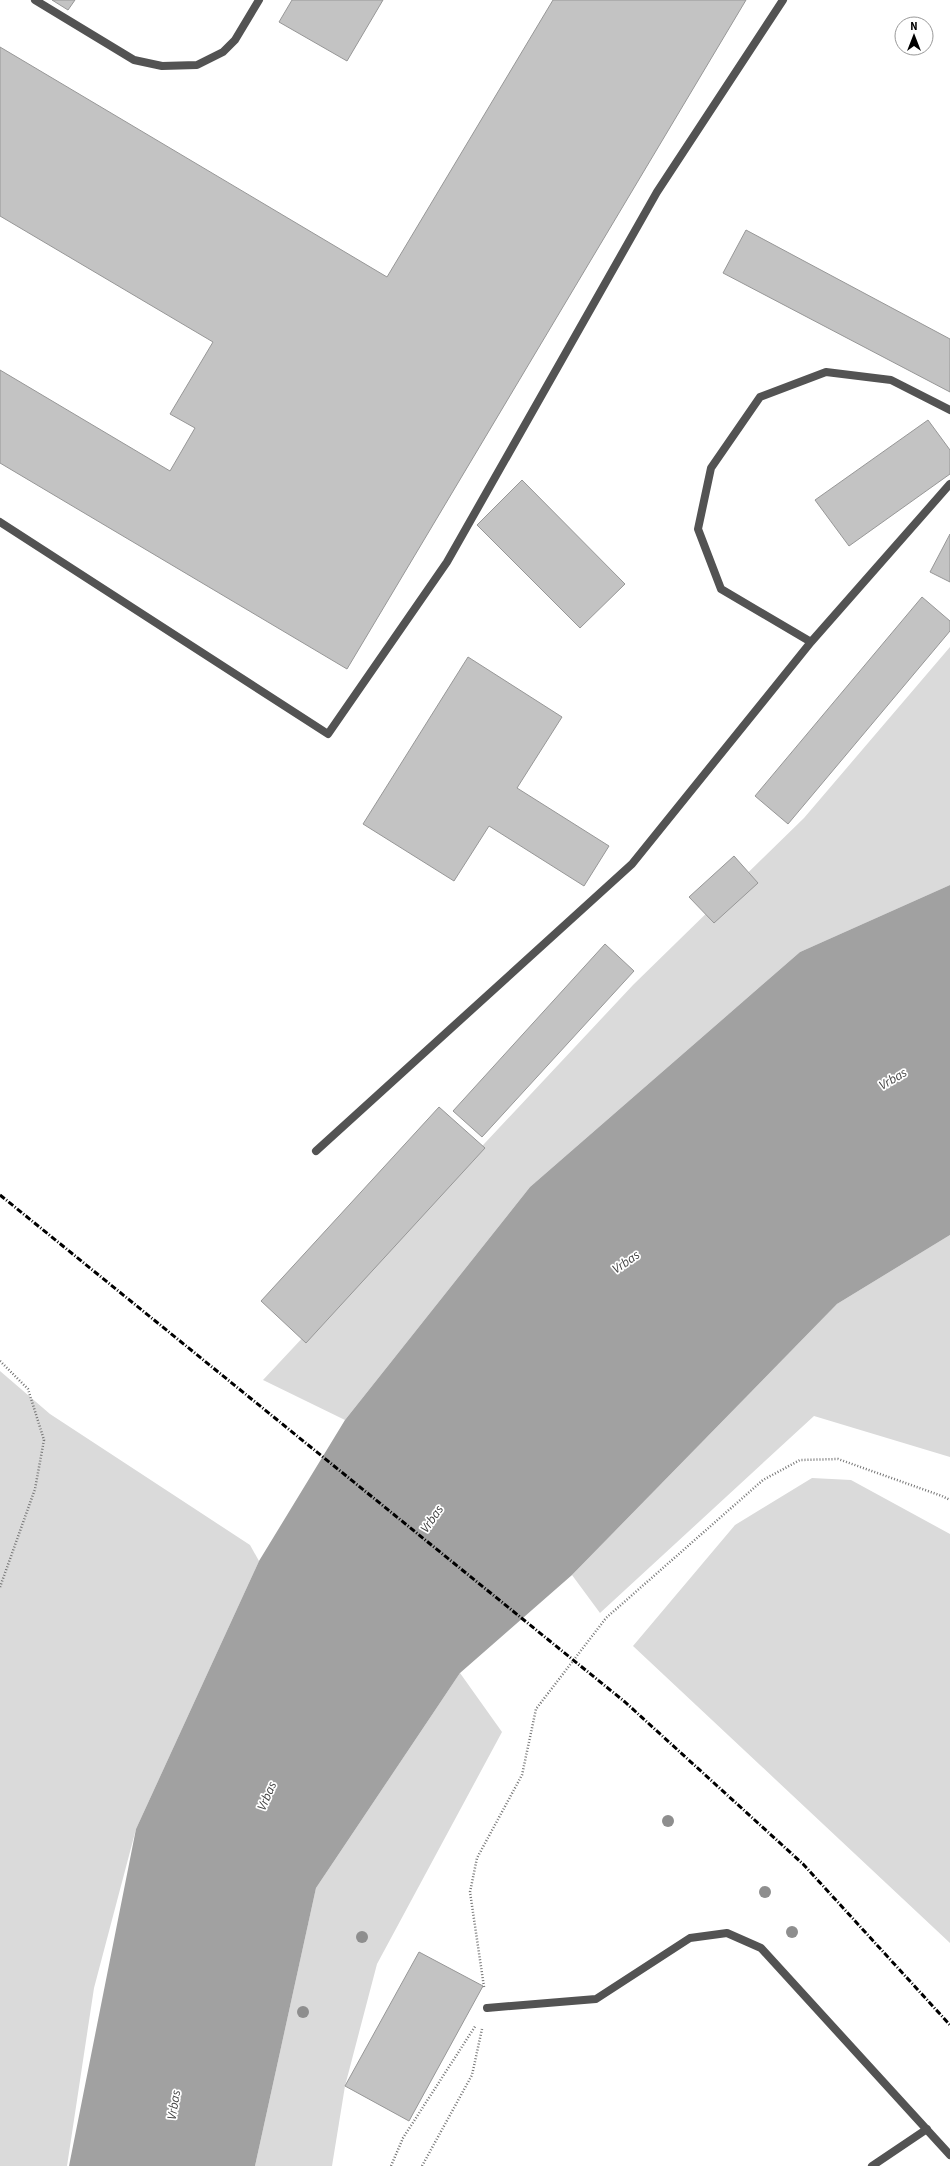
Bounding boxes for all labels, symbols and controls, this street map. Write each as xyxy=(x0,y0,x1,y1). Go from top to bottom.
north arrow xyxy=(894,16,934,56)
text: N xyxy=(910,19,918,34)
water label: Vrbas xyxy=(876,1064,910,1094)
water label: Vrbas xyxy=(609,1246,643,1278)
water label: Vrbas xyxy=(416,1502,448,1536)
water label: Vrbas xyxy=(253,1779,281,1813)
water label: Vrbas xyxy=(163,2089,185,2121)

